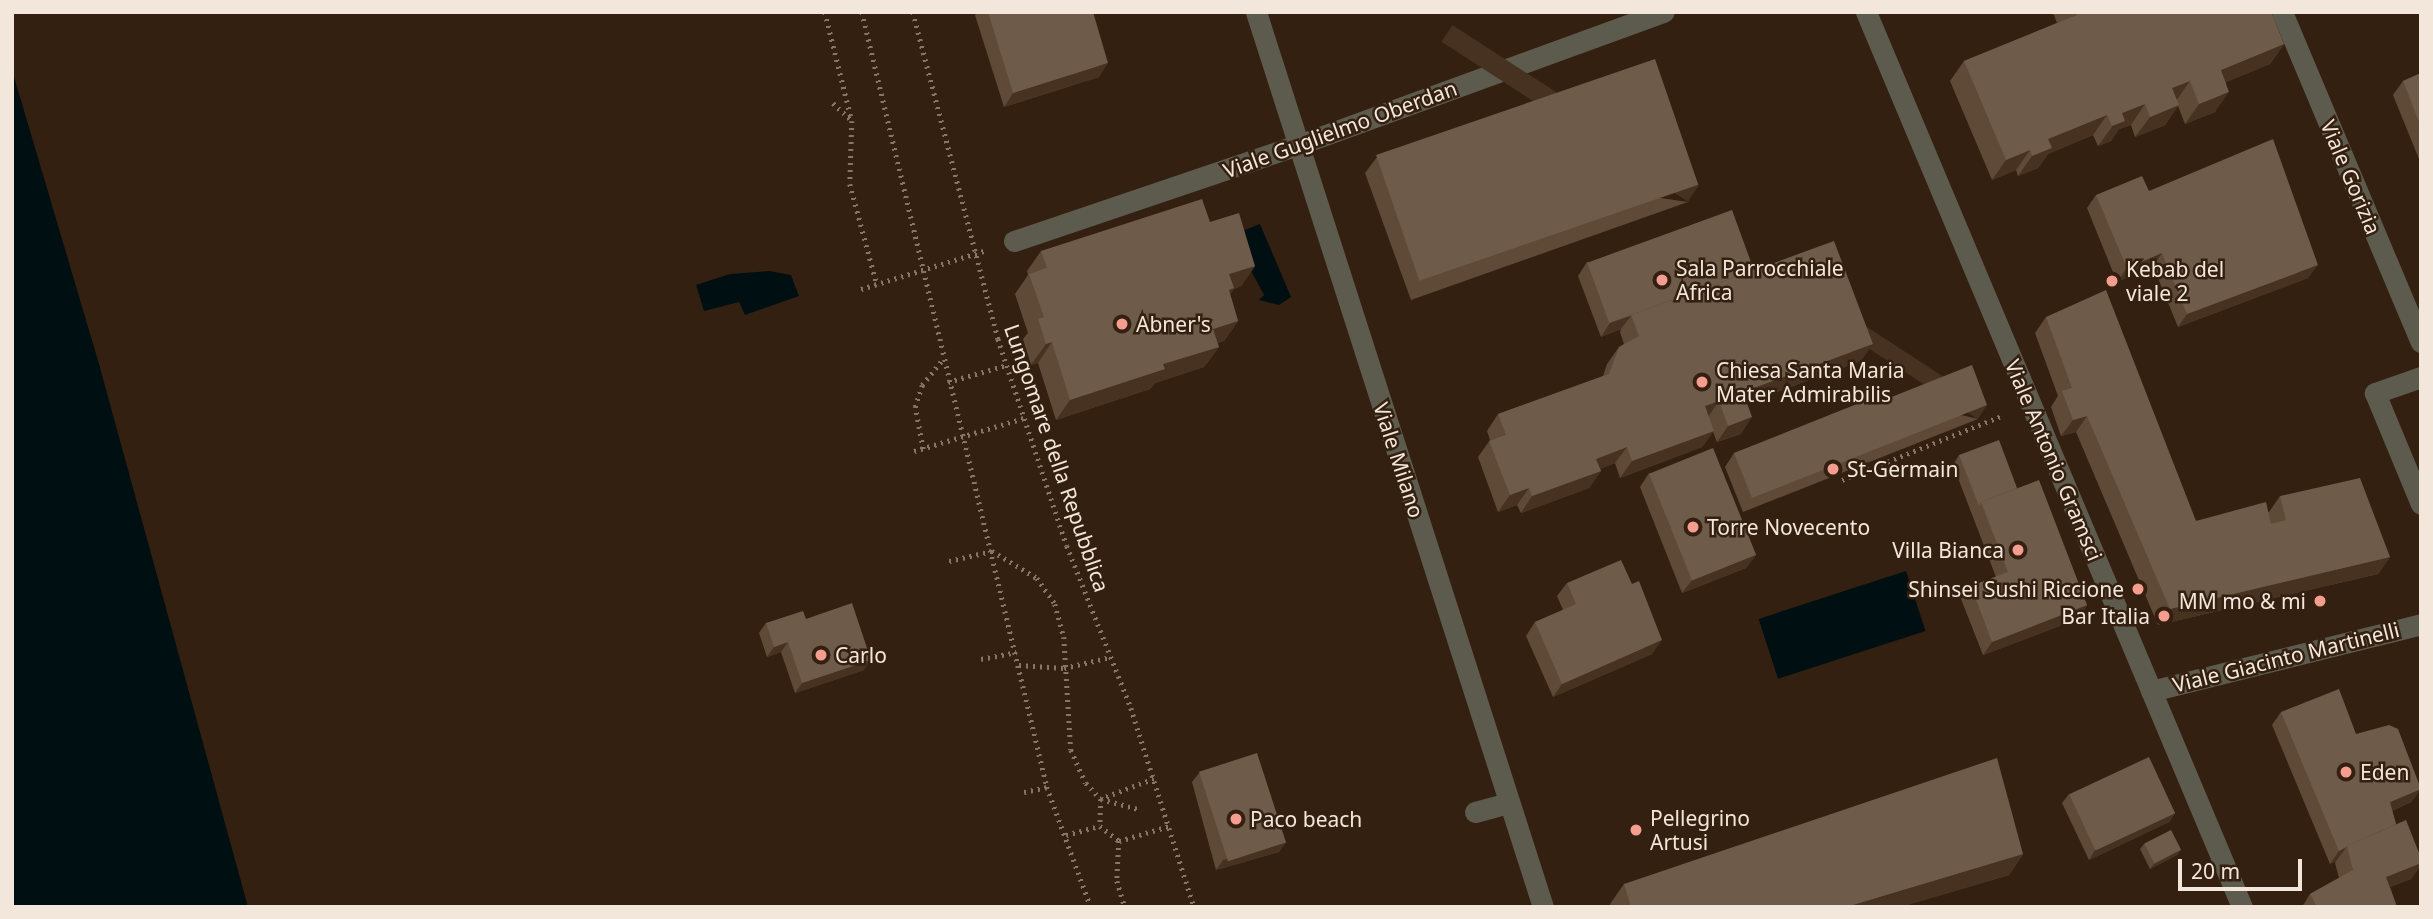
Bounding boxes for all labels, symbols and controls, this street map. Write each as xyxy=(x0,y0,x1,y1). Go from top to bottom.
street label: Viale Guglielmo Oberdan xyxy=(1220,75,1460,183)
street label: Viale Gorizia xyxy=(2316,116,2386,238)
place label: Sala Parrocchiale Africa xyxy=(1676,255,1844,305)
place label: Kebab del viale 2 xyxy=(2126,256,2224,306)
marker: Sala Parrocchiale Africa xyxy=(1654,272,1670,288)
marker: Kebab del viale 2 xyxy=(2104,273,2120,289)
place label: Abner's xyxy=(1136,311,1211,337)
marker: Abner's xyxy=(1114,316,1130,332)
street label: Lungomare della Repubblica xyxy=(999,321,1115,595)
street label: Viale Antonio Gramsci xyxy=(2000,356,2108,564)
place label: Chiesa Santa Maria Mater Admirabilis xyxy=(1716,357,1905,407)
marker: Chiesa Santa Maria Mater Admirabilis xyxy=(1694,374,1710,390)
street label: Viale Milano xyxy=(1368,399,1430,521)
place label: St-Germain xyxy=(1847,456,1958,482)
marker: St-Germain xyxy=(1825,461,1841,477)
place label: Torre Novecento xyxy=(1707,514,1870,540)
marker: Torre Novecento xyxy=(1685,519,1701,535)
place label: Villa Bianca xyxy=(1892,537,2004,563)
marker: Villa Bianca xyxy=(2010,542,2026,558)
place label: Shinsei Sushi Riccione xyxy=(1908,576,2124,602)
marker: Shinsei Sushi Riccione xyxy=(2130,581,2146,597)
place label: MM mo & mi xyxy=(2179,588,2306,614)
marker: MM mo & mi xyxy=(2312,593,2328,609)
place label: Bar Italia xyxy=(2061,603,2150,629)
marker: Bar Italia xyxy=(2156,608,2172,624)
street label: Viale Giacinto Martinelli xyxy=(2170,617,2402,697)
place label: Carlo xyxy=(835,642,887,668)
marker: Carlo xyxy=(813,647,829,663)
place label: Eden xyxy=(2360,759,2409,785)
marker: Eden xyxy=(2338,764,2354,780)
place label: Pellegrino Artusi xyxy=(1650,805,1750,855)
place label: Paco beach xyxy=(1250,806,1362,832)
marker: Paco beach xyxy=(1228,811,1244,827)
marker: Pellegrino Artusi xyxy=(1628,822,1644,838)
scale bar xyxy=(2181,846,2305,890)
text: 20 m xyxy=(2191,857,2240,885)

